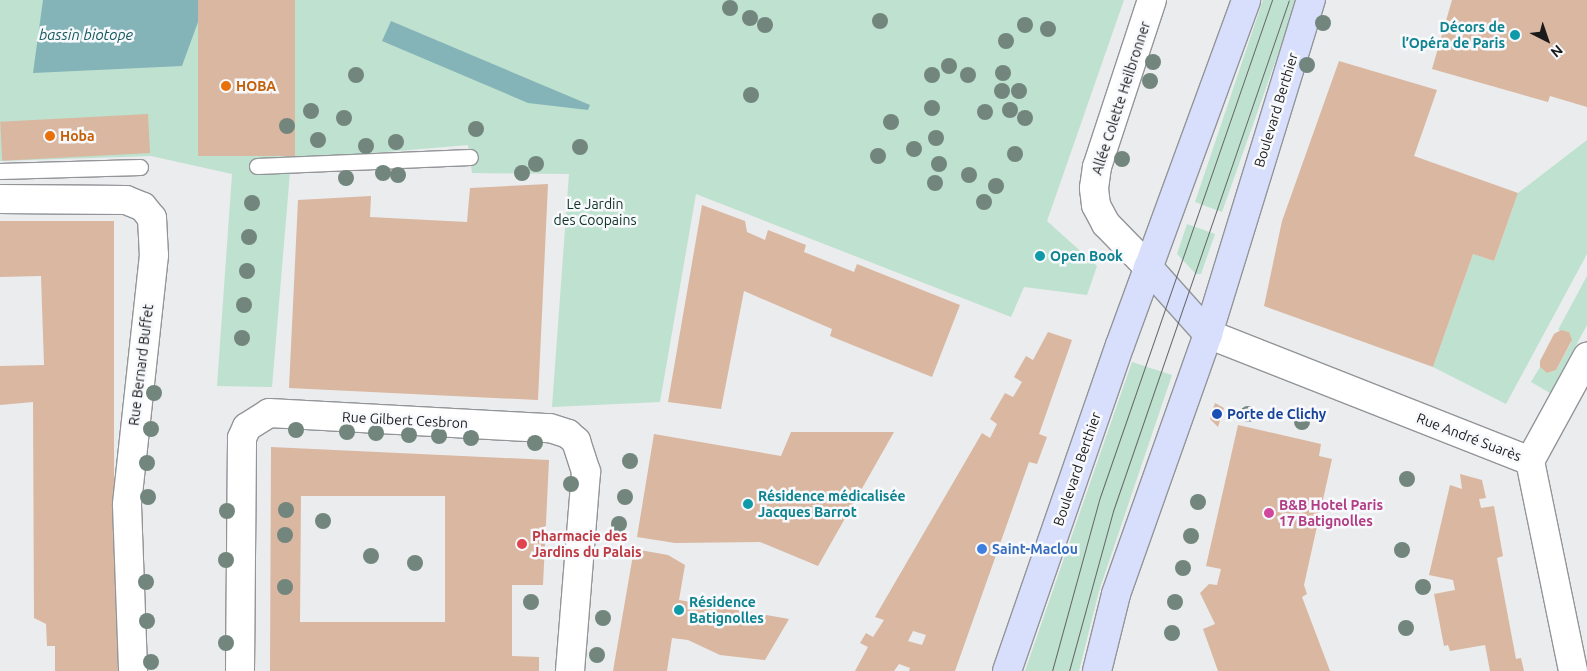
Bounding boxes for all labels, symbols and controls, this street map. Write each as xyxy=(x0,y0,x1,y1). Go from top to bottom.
north arrow xyxy=(1522,15,1572,65)
street label: Allée Colette Heilbronner xyxy=(1088,19,1154,177)
place label: Décors de l’Opéra de Paris xyxy=(1402,19,1505,52)
water label: bassin biotope xyxy=(39,26,133,44)
marker: Décors de l’Opéra de Paris xyxy=(1509,29,1521,41)
text: N xyxy=(1548,42,1566,61)
street label: Boulevard Berthier xyxy=(1251,51,1301,169)
place label: HOBA xyxy=(236,78,276,94)
marker: HOBA xyxy=(220,80,232,92)
place label: Hoba xyxy=(60,128,95,144)
marker: Hoba xyxy=(44,130,56,142)
park label: Le Jardin des Coopains xyxy=(553,196,637,228)
place label: Open Book xyxy=(1050,248,1123,264)
marker: Open Book xyxy=(1034,250,1046,262)
street label: Rue Bernard Buffet xyxy=(125,303,157,427)
place label: Porte de Clichy xyxy=(1227,406,1326,422)
street label: Rue Gilbert Cesbron xyxy=(342,408,468,432)
marker: Porte de Clichy xyxy=(1211,408,1223,420)
street label: Rue André Suarès xyxy=(1414,409,1524,465)
street label: Boulevard Berthier xyxy=(1050,410,1104,528)
place label: Résidence médicalisée Jacques Barrot xyxy=(758,488,906,520)
place label: B&B Hotel Paris 17 Batignolles xyxy=(1279,497,1383,530)
marker: Résidence médicalisée Jacques Barrot xyxy=(742,498,754,510)
marker: B&B Hotel Paris 17 Batignolles xyxy=(1263,507,1275,519)
place label: Pharmacie des Jardins du Palais xyxy=(532,528,642,560)
marker: Pharmacie des Jardins du Palais xyxy=(516,538,528,550)
place label: Saint-Maclou xyxy=(992,541,1078,557)
marker: Saint-Maclou xyxy=(976,543,988,555)
place label: Résidence Batignolles xyxy=(689,594,764,626)
marker: Résidence Batignolles xyxy=(673,604,685,616)

